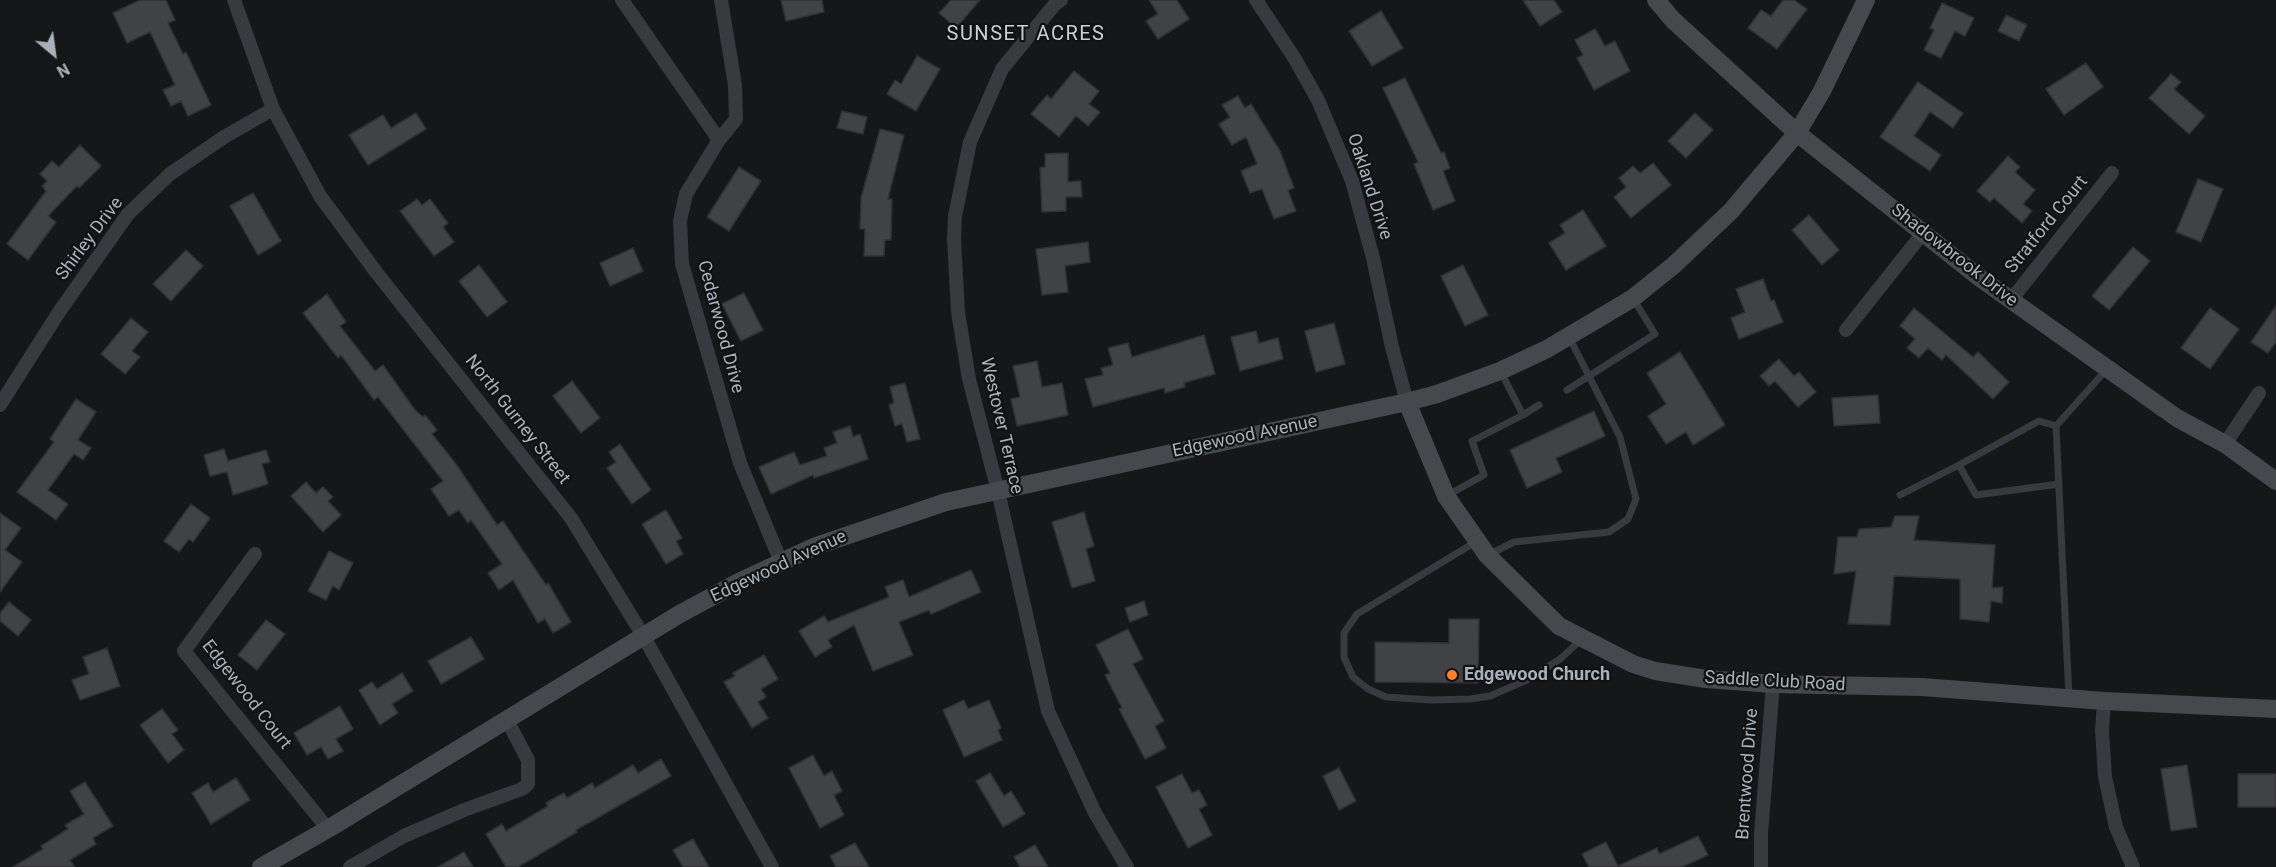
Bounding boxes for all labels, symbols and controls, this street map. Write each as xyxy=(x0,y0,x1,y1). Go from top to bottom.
district label: SUNSET ACRES xyxy=(947,23,1105,47)
north arrow xyxy=(24,24,84,84)
text: N xyxy=(53,59,73,81)
street label: Oakland Drive xyxy=(1342,131,1396,243)
street label: Stratford Court xyxy=(2001,172,2093,278)
street label: Shirley Drive xyxy=(52,193,128,285)
street label: Shadowbrook Drive xyxy=(1886,200,2022,312)
street label: Cedarwood Drive xyxy=(692,258,748,396)
street label: North Gurney Street xyxy=(460,351,574,489)
street label: Westover Terrace xyxy=(975,356,1027,496)
street label: Edgewood Avenue xyxy=(1171,411,1319,463)
street label: Edgewood Avenue xyxy=(708,526,850,608)
street label: Edgewood Court xyxy=(197,636,295,754)
place label: Edgewood Church xyxy=(1464,664,1610,686)
marker: Edgewood Church xyxy=(1445,668,1459,682)
street label: Saddle Club Road xyxy=(1704,668,1846,696)
street label: Brentwood Drive xyxy=(1733,708,1763,840)

